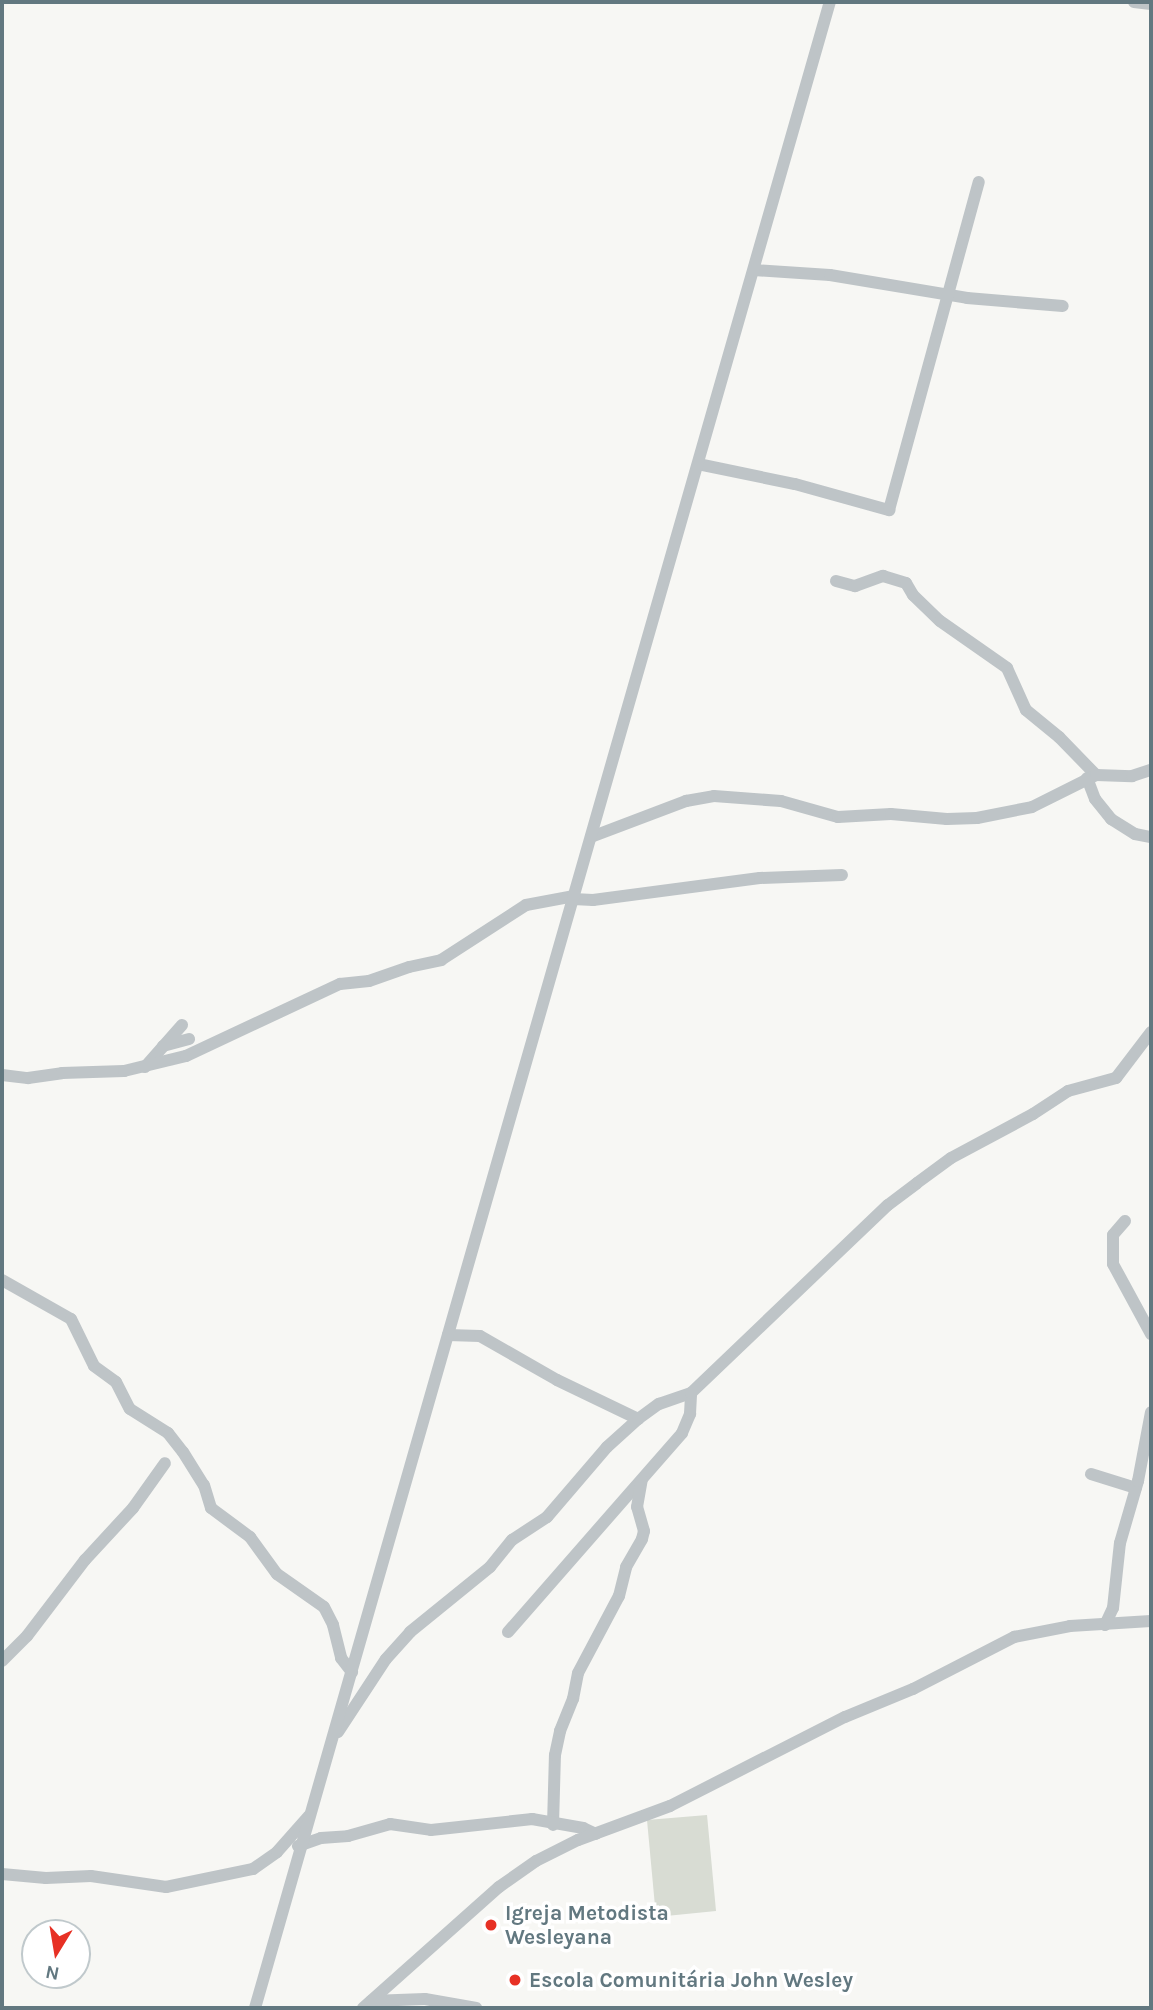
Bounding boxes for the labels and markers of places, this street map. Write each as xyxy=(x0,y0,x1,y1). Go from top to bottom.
place label: Igreja Metodista Wesleyana xyxy=(505,1900,669,1950)
marker: Igreja Metodista Wesleyana xyxy=(483,1917,499,1933)
place label: Escola Comunitária John Wesley xyxy=(529,1967,853,1993)
marker: Escola Comunitária John Wesley xyxy=(507,1972,523,1988)

